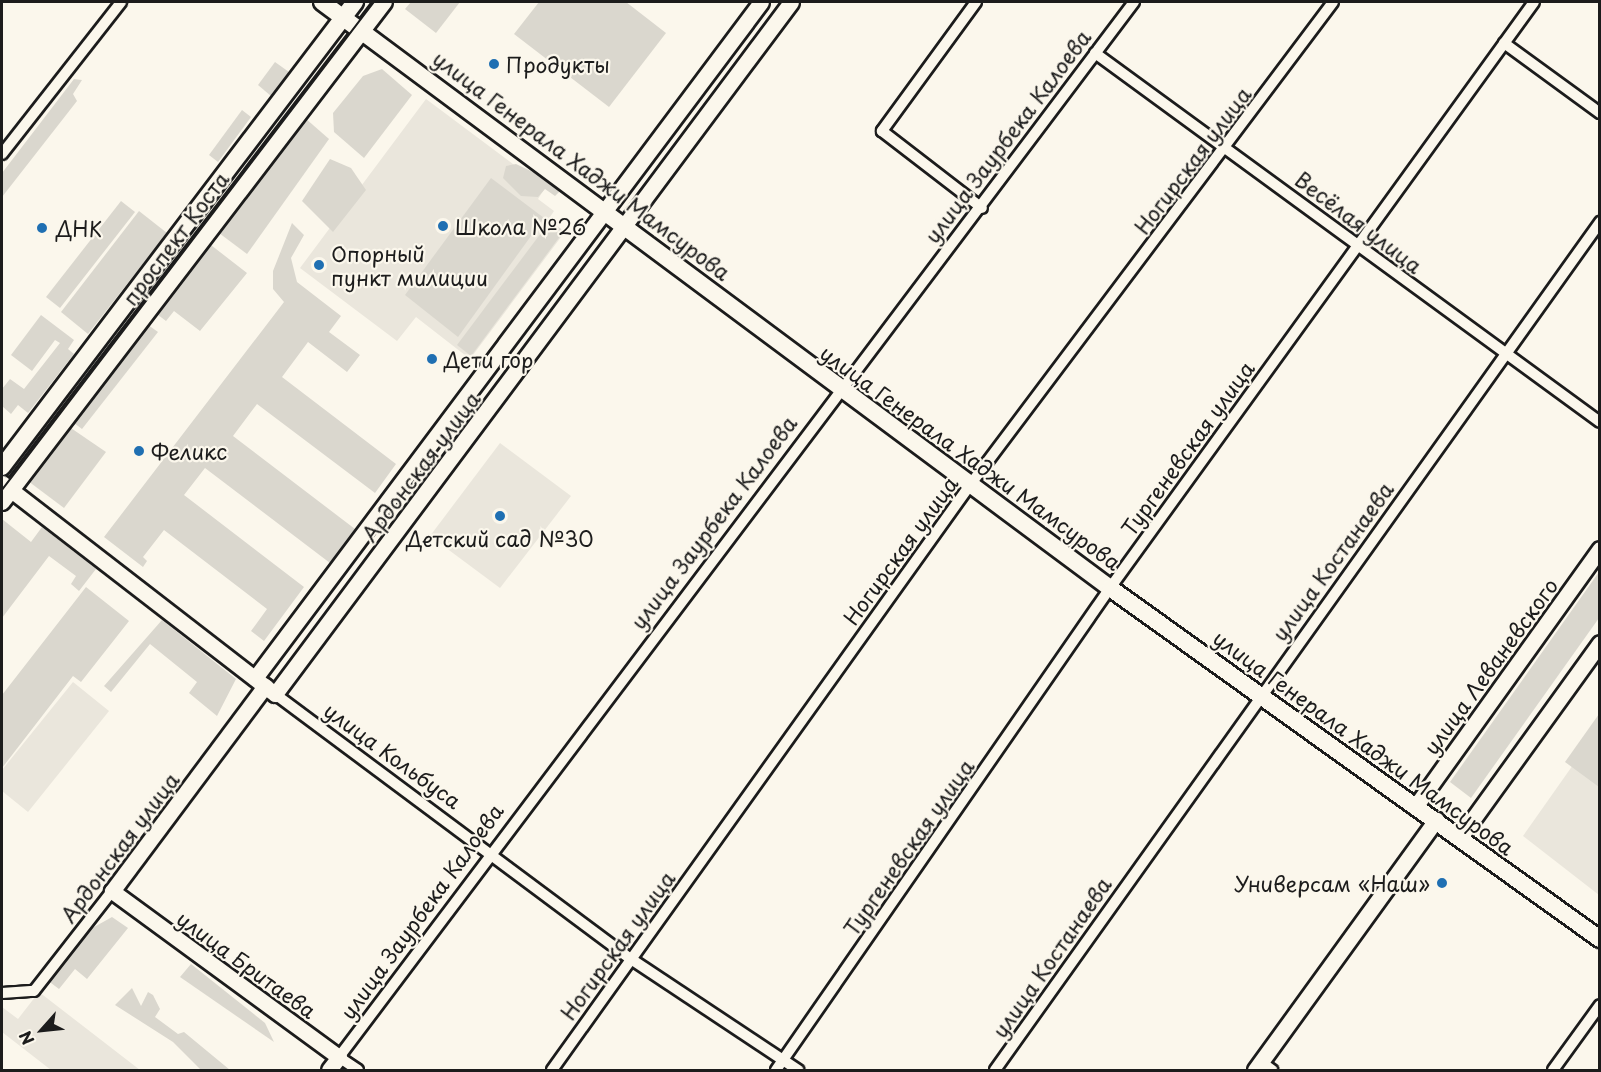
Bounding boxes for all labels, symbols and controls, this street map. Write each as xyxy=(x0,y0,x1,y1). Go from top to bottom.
street label: улица Заурбека Калоева xyxy=(918,24,1096,248)
street label: улица Генерала Хаджи Мамсурова xyxy=(428,45,736,285)
place label: Продукты xyxy=(506,51,610,77)
marker: Продукты xyxy=(487,57,501,71)
street label: Ногирская улица xyxy=(1128,81,1256,239)
street label: проспект Коста xyxy=(116,166,234,310)
street label: Весёлая улица xyxy=(1290,166,1428,278)
place label: Школа №26 xyxy=(455,213,587,239)
place label: ДНК xyxy=(56,215,102,241)
marker: ДНК xyxy=(33,219,51,237)
marker: Школа №26 xyxy=(436,219,450,233)
place label: Опорный пункт милиции xyxy=(331,240,488,290)
marker: Опорный пункт милиции xyxy=(312,258,326,272)
street label: улица Генерала Хаджи Мамсурова xyxy=(815,339,1127,575)
place label: Дети гор xyxy=(444,346,533,372)
marker: Дети гор xyxy=(425,352,439,366)
street label: Тургеневская улица xyxy=(1115,355,1259,541)
street label: Ардонская улица xyxy=(355,386,485,546)
street label: улица Заурбека Калоева xyxy=(624,410,802,634)
place label: Феликс xyxy=(151,438,227,464)
marker: Феликс xyxy=(132,444,146,458)
street label: Ногирская улица xyxy=(837,470,963,630)
street label: улица Костанаева xyxy=(1266,476,1398,646)
marker: Детский сад №30 xyxy=(493,509,507,523)
place label: Детский сад №30 xyxy=(406,525,594,551)
street label: улица Леваневского xyxy=(1417,573,1563,759)
street label: улица Генерала Хаджи Мамсурова xyxy=(1208,624,1520,860)
street label: улица Кольбуса xyxy=(319,697,467,813)
street label: Тургеневская улица xyxy=(837,754,979,940)
street label: Ардонская улица xyxy=(54,767,184,927)
street label: улица Заурбека Калоева xyxy=(334,798,508,1024)
street label: Ногирская улица xyxy=(554,865,680,1025)
place label: Универсам «Наш» xyxy=(1234,870,1430,896)
street label: улица Костанаева xyxy=(986,872,1116,1042)
marker: Универсам «Наш» xyxy=(1435,876,1449,890)
street label: улица Бритаева xyxy=(172,905,322,1023)
north arrow xyxy=(12,1000,72,1060)
text: N xyxy=(12,1027,40,1049)

